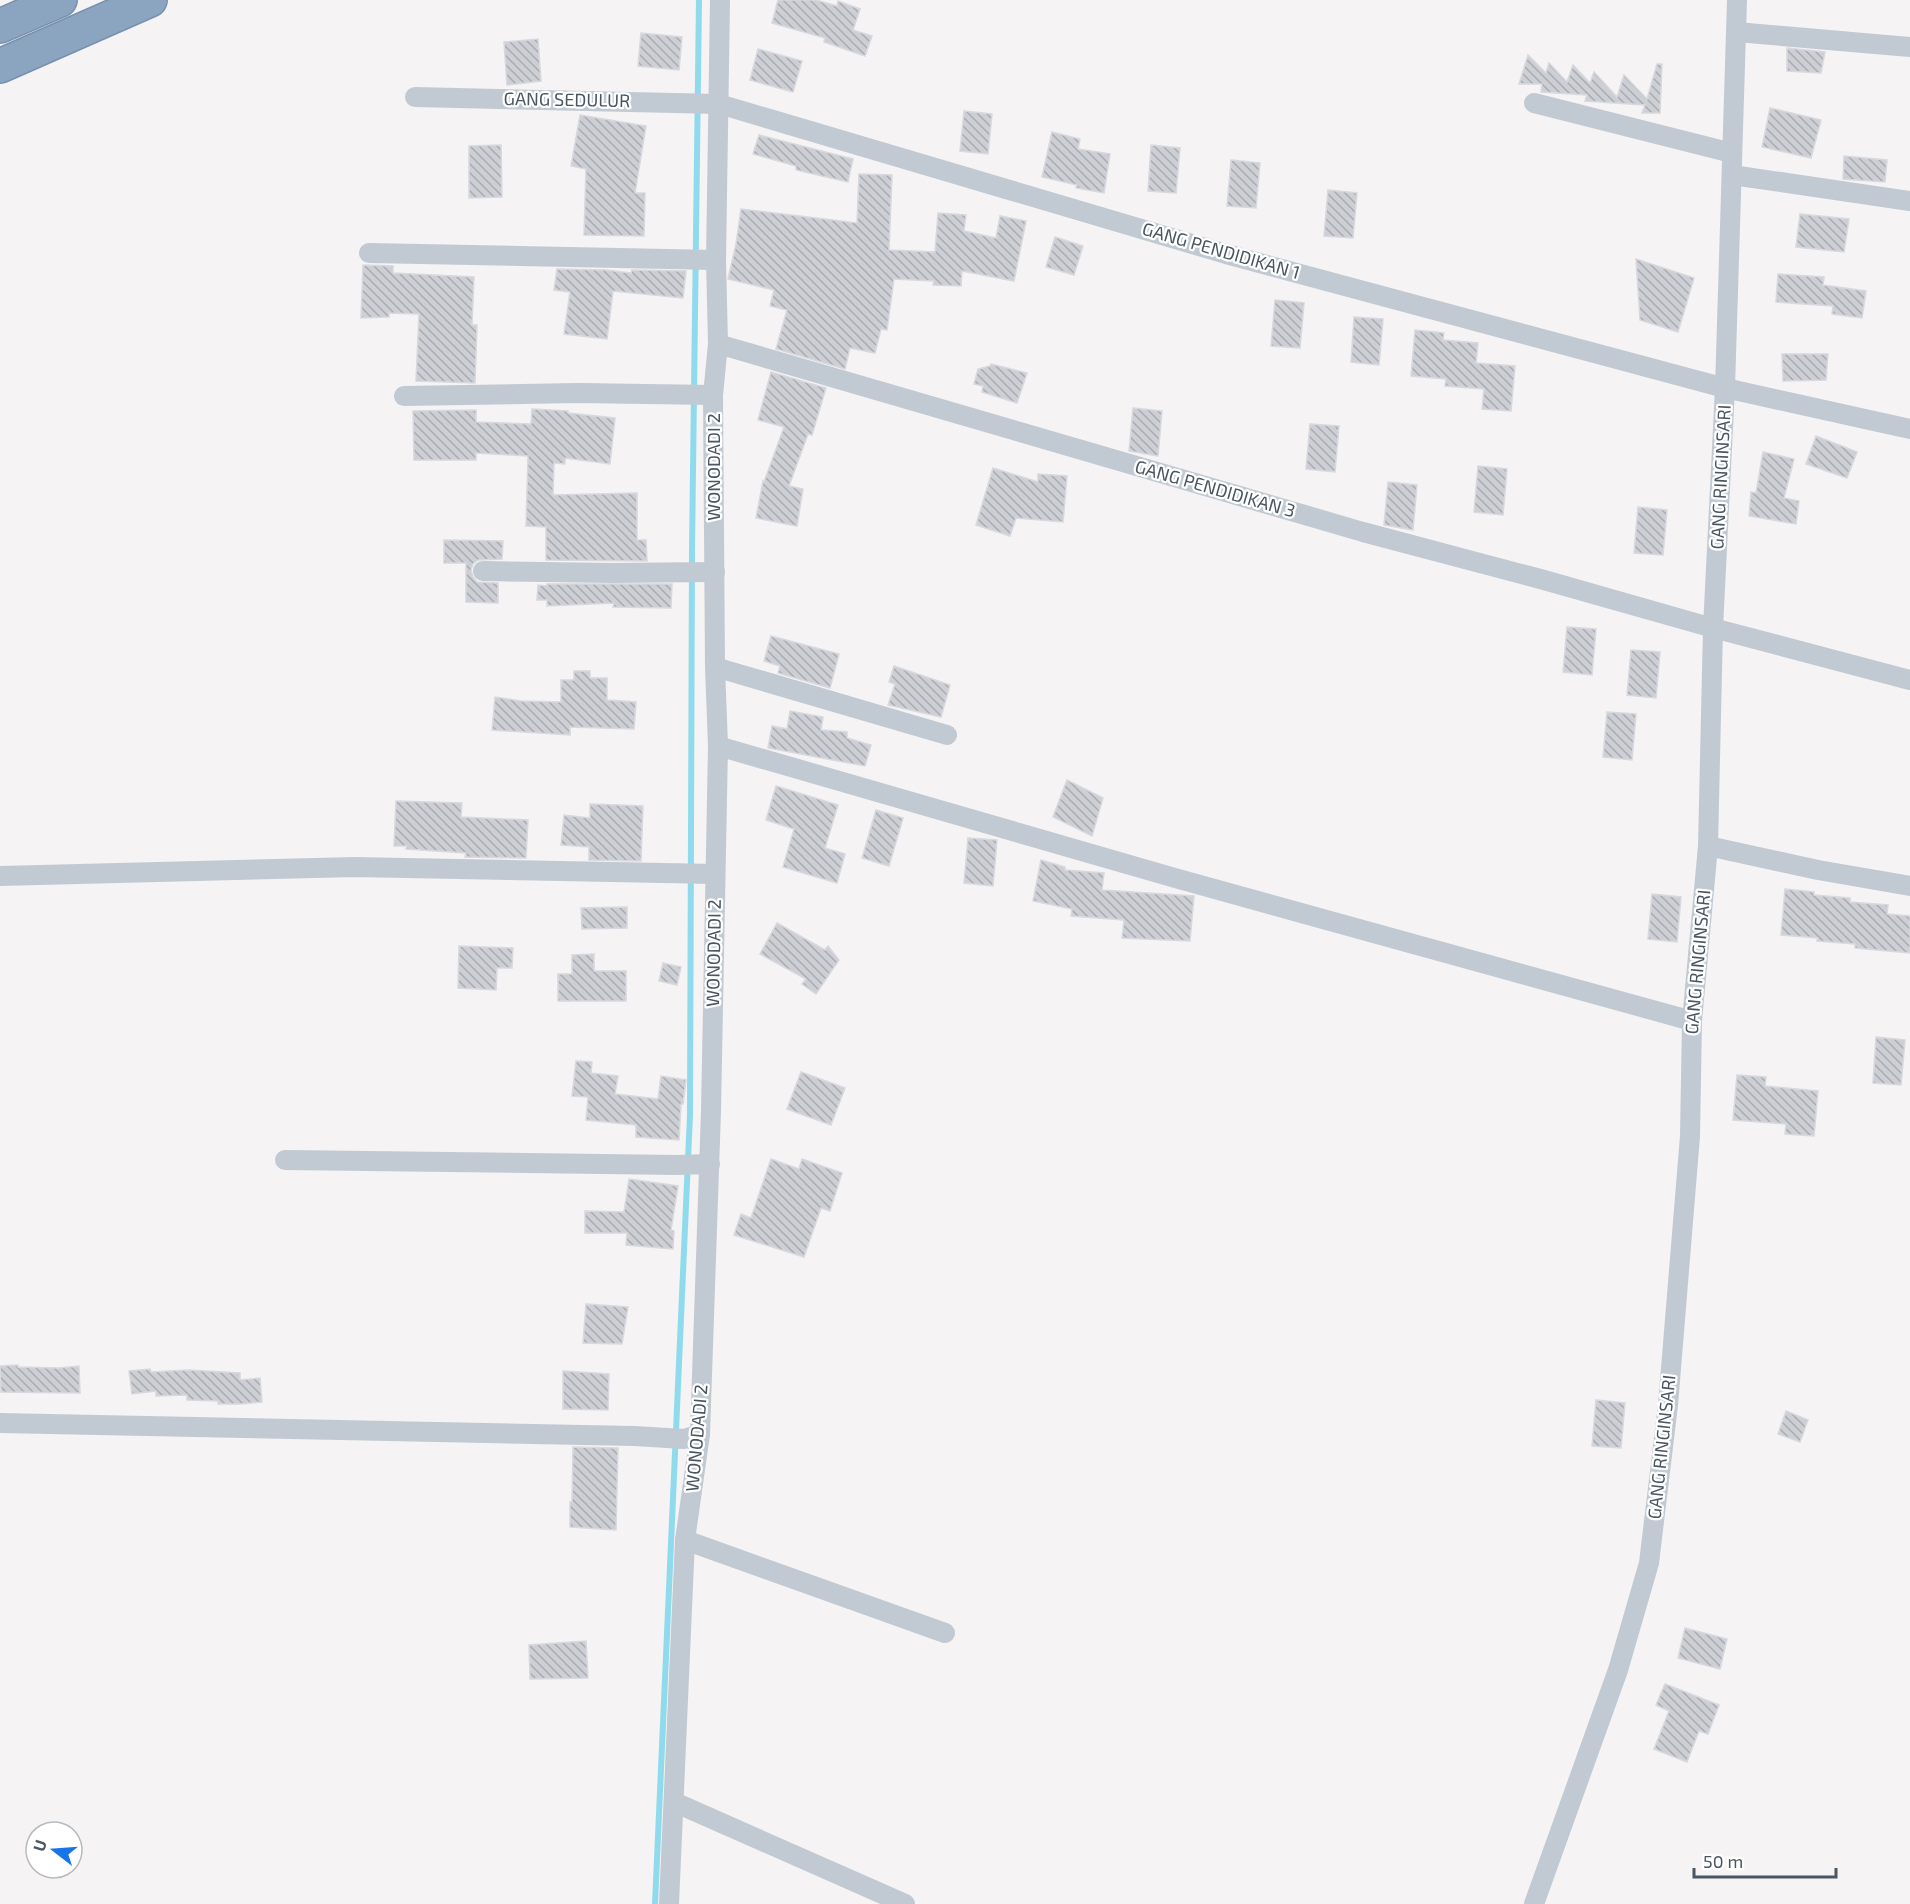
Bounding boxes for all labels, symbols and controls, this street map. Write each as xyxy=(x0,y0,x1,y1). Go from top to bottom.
street label: GANG SEDULUR xyxy=(503,87,631,111)
street label: GANG PENDIDIKAN 1 xyxy=(1140,217,1303,283)
street label: GANG RINGINSARI xyxy=(1705,404,1735,550)
street label: WONODADI 2 xyxy=(702,413,724,521)
street label: GANG PENDIDIKAN 3 xyxy=(1133,455,1298,521)
street label: GANG RINGINSARI xyxy=(1680,889,1714,1035)
street label: WONODADI 2 xyxy=(701,899,725,1007)
street label: GANG RINGINSARI xyxy=(1642,1374,1680,1520)
street label: WONODADI 2 xyxy=(680,1383,712,1493)
north arrow xyxy=(24,1820,84,1880)
text: U xyxy=(28,1837,50,1853)
scale bar xyxy=(1694,1841,1836,1879)
text: 50 m xyxy=(1703,1850,1743,1872)

